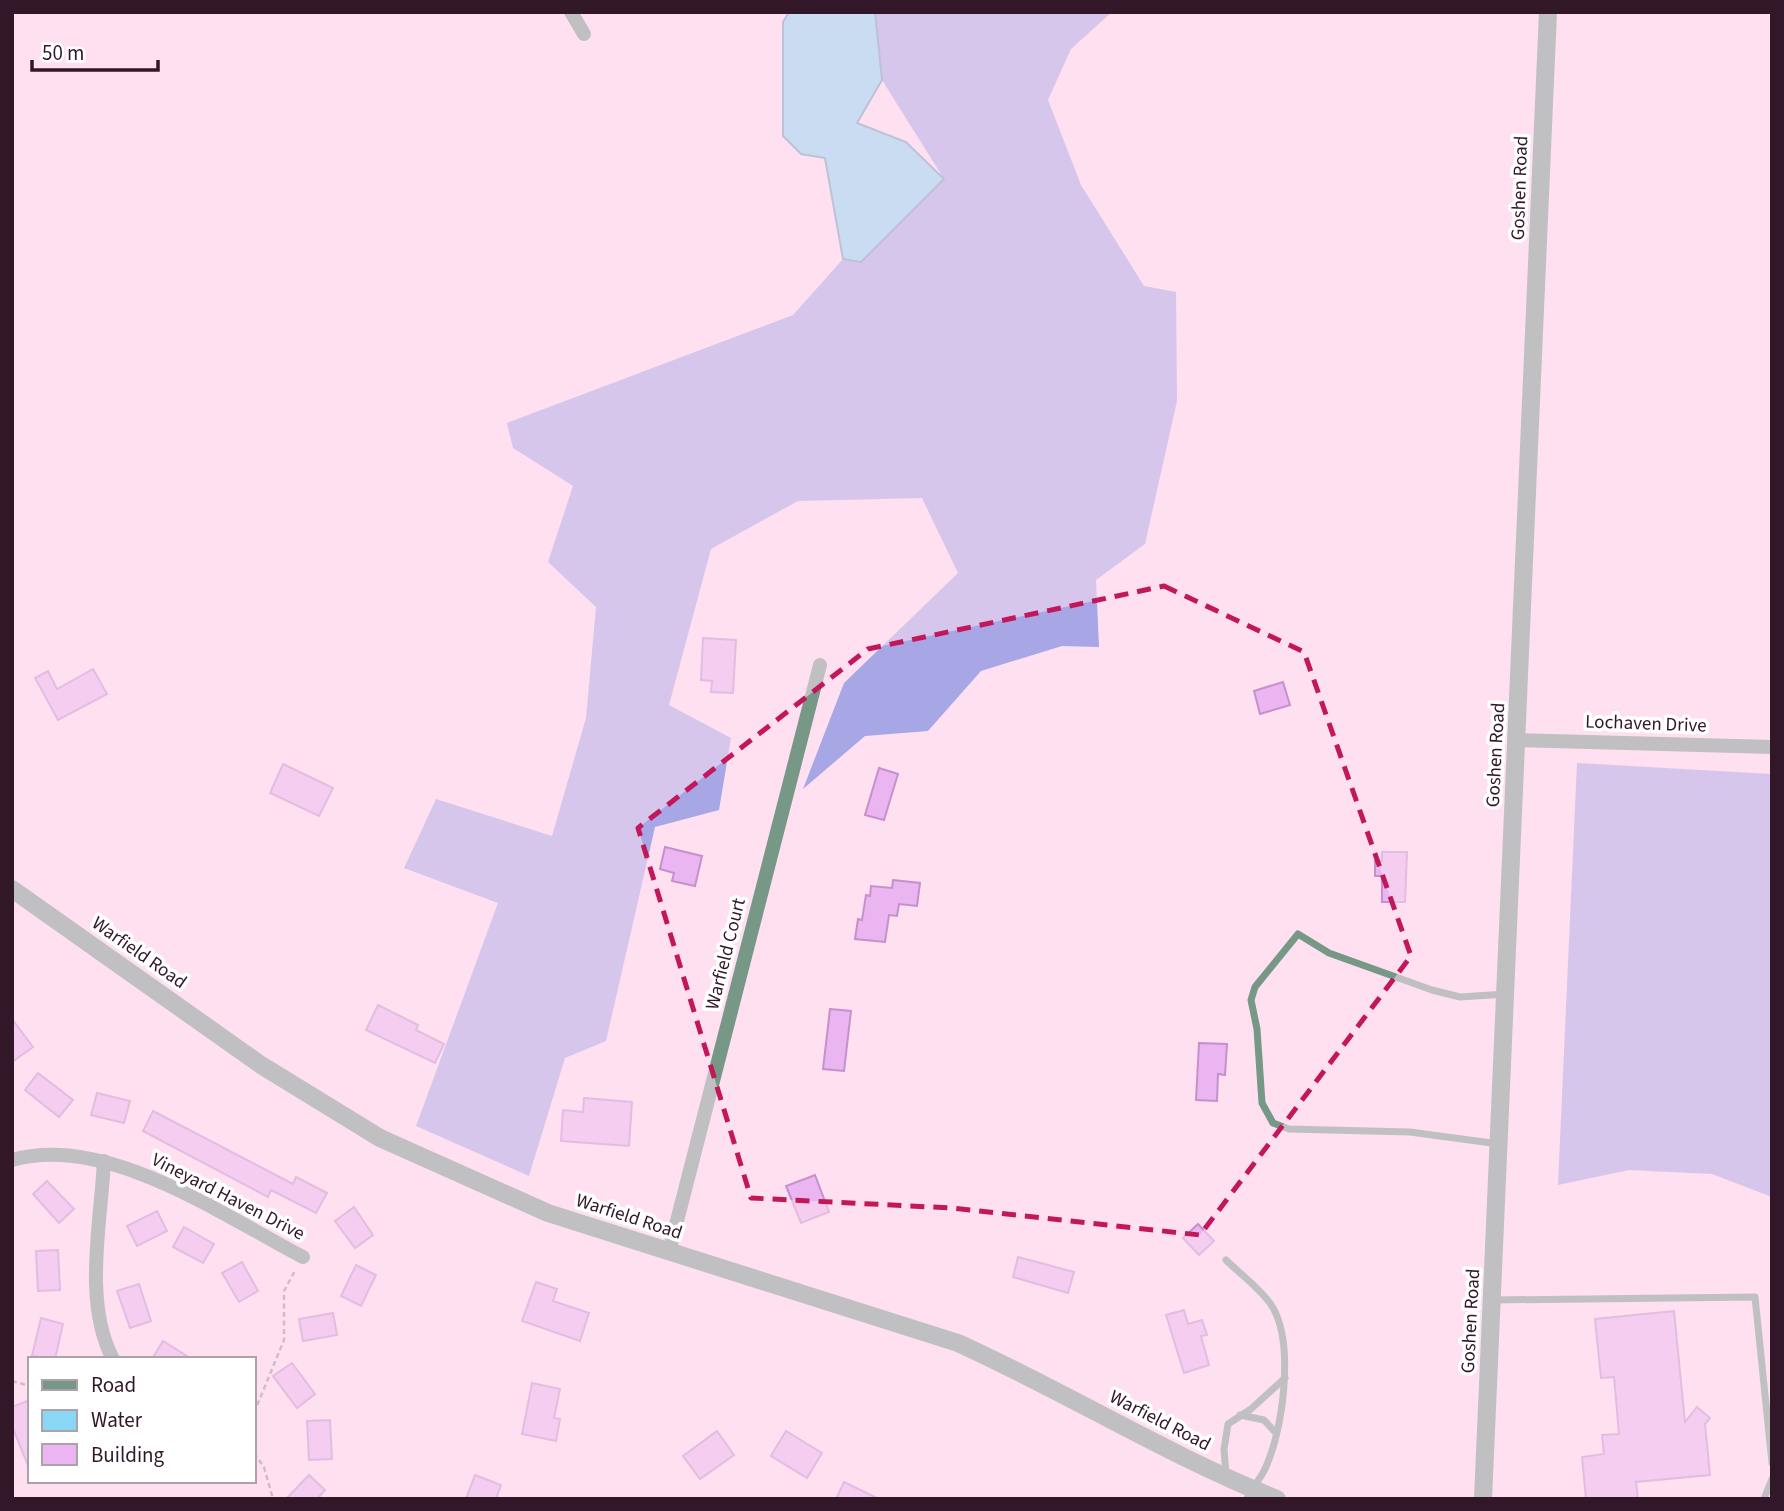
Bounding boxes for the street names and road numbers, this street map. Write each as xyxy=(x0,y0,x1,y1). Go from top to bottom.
street label: Goshen Road xyxy=(1505,135,1535,241)
street label: Goshen Road xyxy=(1480,702,1512,808)
street label: Lochaven Drive xyxy=(1585,708,1707,740)
street label: Warfield Court xyxy=(699,895,753,1013)
street label: Warfield Road xyxy=(86,910,192,996)
street label: Vineyard Haven Drive xyxy=(147,1147,309,1247)
street label: Warfield Road xyxy=(572,1187,686,1247)
street label: Goshen Road xyxy=(1455,1268,1487,1374)
street label: Warfield Road xyxy=(1105,1384,1215,1458)

